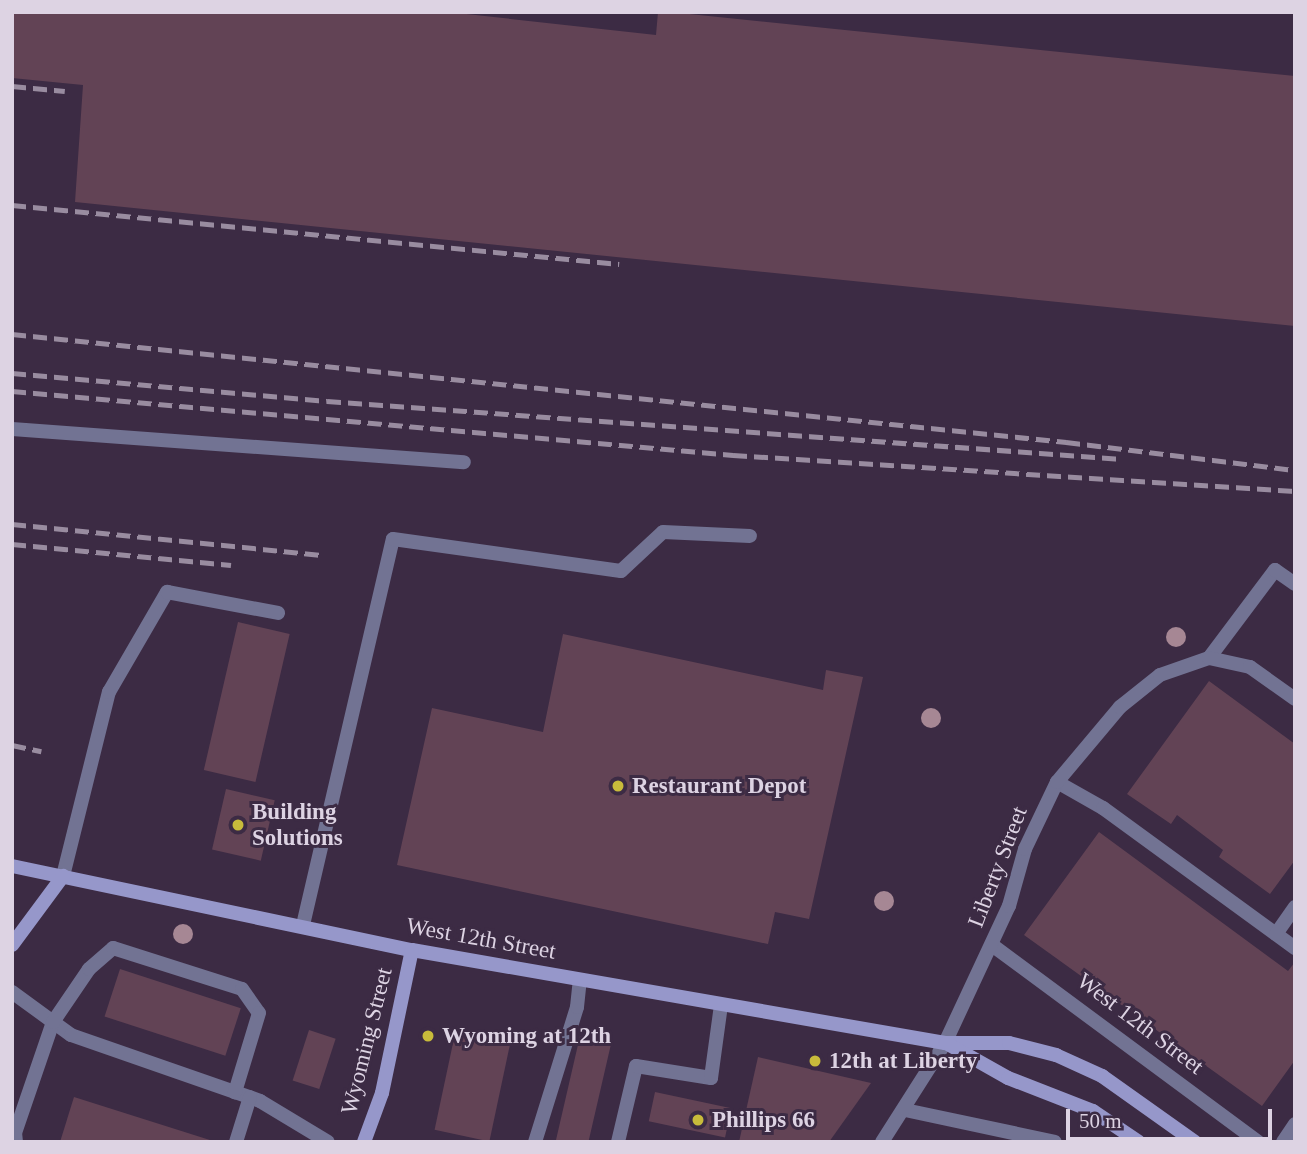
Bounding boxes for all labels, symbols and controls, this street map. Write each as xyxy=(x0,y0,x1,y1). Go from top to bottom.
place label: Restaurant Depot xyxy=(632,772,806,800)
marker: Restaurant Depot xyxy=(610,778,626,794)
place label: Building Solutions xyxy=(252,798,343,852)
street label: Liberty Street xyxy=(962,803,1034,931)
marker: Building Solutions xyxy=(230,817,246,833)
street label: West 12th Street xyxy=(404,912,558,966)
street label: Wyoming Street xyxy=(335,965,399,1117)
street label: West 12th Street xyxy=(1071,967,1209,1081)
place label: Wyoming at 12th xyxy=(442,1022,611,1050)
marker: Wyoming at 12th xyxy=(420,1028,436,1044)
place label: 12th at Liberty xyxy=(829,1047,977,1075)
marker: 12th at Liberty xyxy=(807,1053,823,1069)
scale bar xyxy=(1069,1094,1276,1138)
place label: Phillips 66 xyxy=(712,1106,815,1134)
text: 50 m xyxy=(1079,1109,1122,1133)
marker: Phillips 66 xyxy=(690,1112,706,1128)

